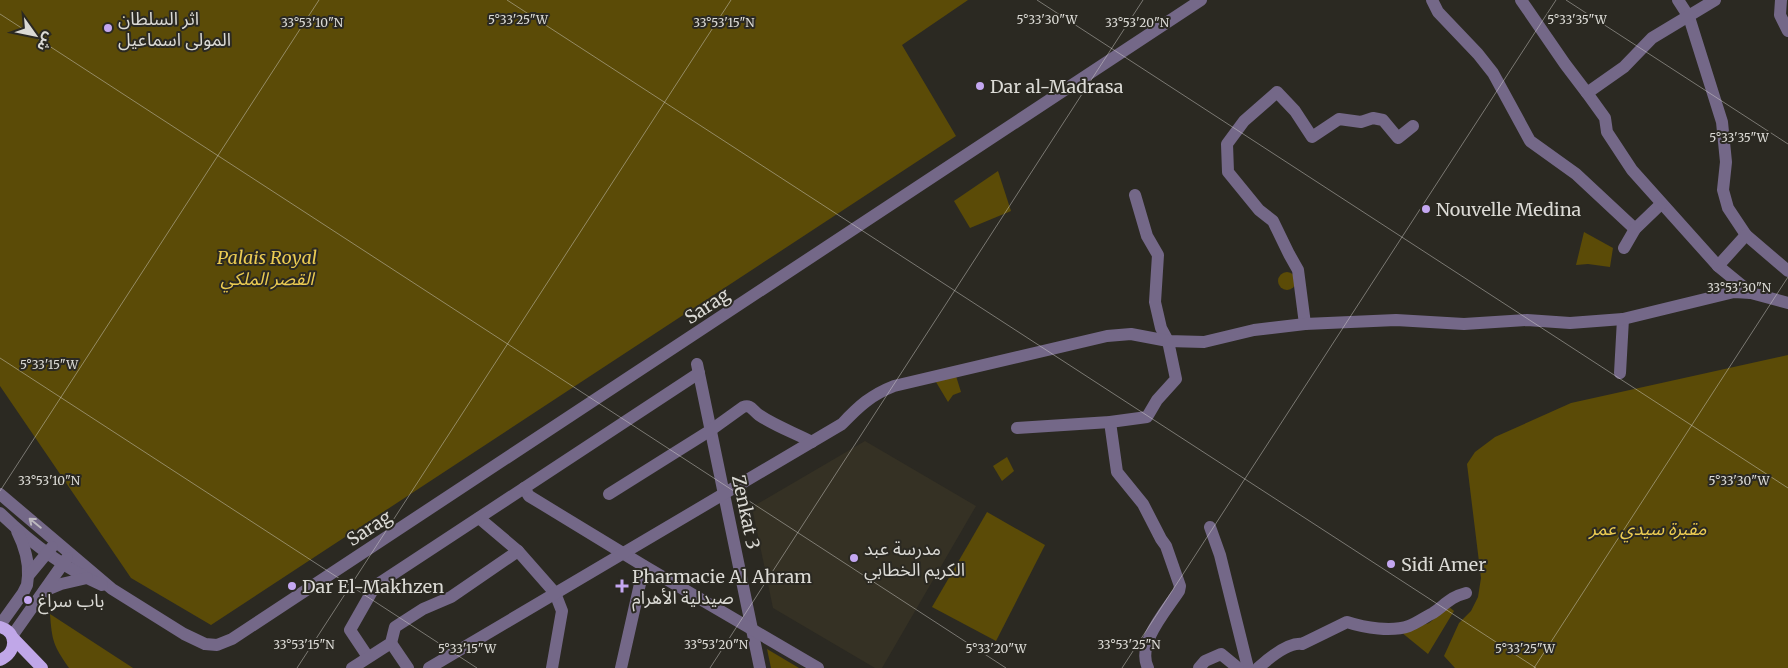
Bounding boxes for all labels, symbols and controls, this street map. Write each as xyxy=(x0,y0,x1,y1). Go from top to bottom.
place label: اثر السلطان المولى اسماعيل xyxy=(118,7,231,51)
north arrow xyxy=(10,10,60,60)
text: 5°33'25"W xyxy=(488,12,549,27)
text: 5°33'30"W xyxy=(1017,12,1079,27)
text: 5°33'35"W xyxy=(1547,12,1608,27)
text: 33°53'10"N xyxy=(281,15,344,30)
text: 33°53'15"N xyxy=(693,15,755,30)
text: 33°53'20"N xyxy=(1105,15,1170,30)
marker: اثر السلطان المولى اسماعيل xyxy=(102,22,114,34)
text: ش xyxy=(33,29,59,55)
place label: Dar al-Madrasa xyxy=(990,75,1124,98)
marker: Dar al-Madrasa xyxy=(974,80,986,92)
text: 5°33'35"W xyxy=(1709,130,1770,145)
place label: Nouvelle Medina xyxy=(1436,198,1582,221)
marker: Nouvelle Medina xyxy=(1420,203,1432,215)
park label: Palais Royal القصر الملكي xyxy=(217,246,317,293)
text: 33°53'30"N xyxy=(1707,280,1772,295)
street label: Sarag xyxy=(680,283,734,329)
text: 5°33'15"W xyxy=(20,357,79,372)
text: 33°53'10"N xyxy=(18,473,81,488)
street label: Zenkat 3 xyxy=(727,473,765,551)
text: 5°33'30"W xyxy=(1709,473,1771,488)
street label: Sarag xyxy=(342,505,396,551)
park label: مقبرة سيدي عمر xyxy=(1588,517,1707,543)
one-way arrow xyxy=(29,518,42,529)
place label: مدرسة عبد الكريم الخطابي xyxy=(864,537,965,583)
marker: مدرسة عبد الكريم الخطابي xyxy=(848,552,860,564)
place label: Sidi Amer xyxy=(1401,553,1486,576)
marker: Sidi Amer xyxy=(1385,558,1397,570)
place label: Pharmacie Al Ahram صيدلية الأهرام xyxy=(632,565,812,612)
place label: Dar El-Makhzen xyxy=(302,575,444,598)
marker: Dar El-Makhzen xyxy=(286,580,298,592)
marker: Pharmacie Al Ahram صيدلية الأهرام xyxy=(616,580,628,592)
place label: باب سراغ xyxy=(38,589,104,615)
marker: باب سراغ xyxy=(22,594,34,606)
text: 33°53'15"N xyxy=(273,637,335,652)
text: 33°53'20"N xyxy=(684,637,749,652)
text: 33°53'25"N xyxy=(1098,637,1161,652)
text: 5°33'15"W xyxy=(438,641,497,656)
text: 5°33'20"W xyxy=(965,641,1028,656)
text: 5°33'25"W xyxy=(1495,641,1556,656)

